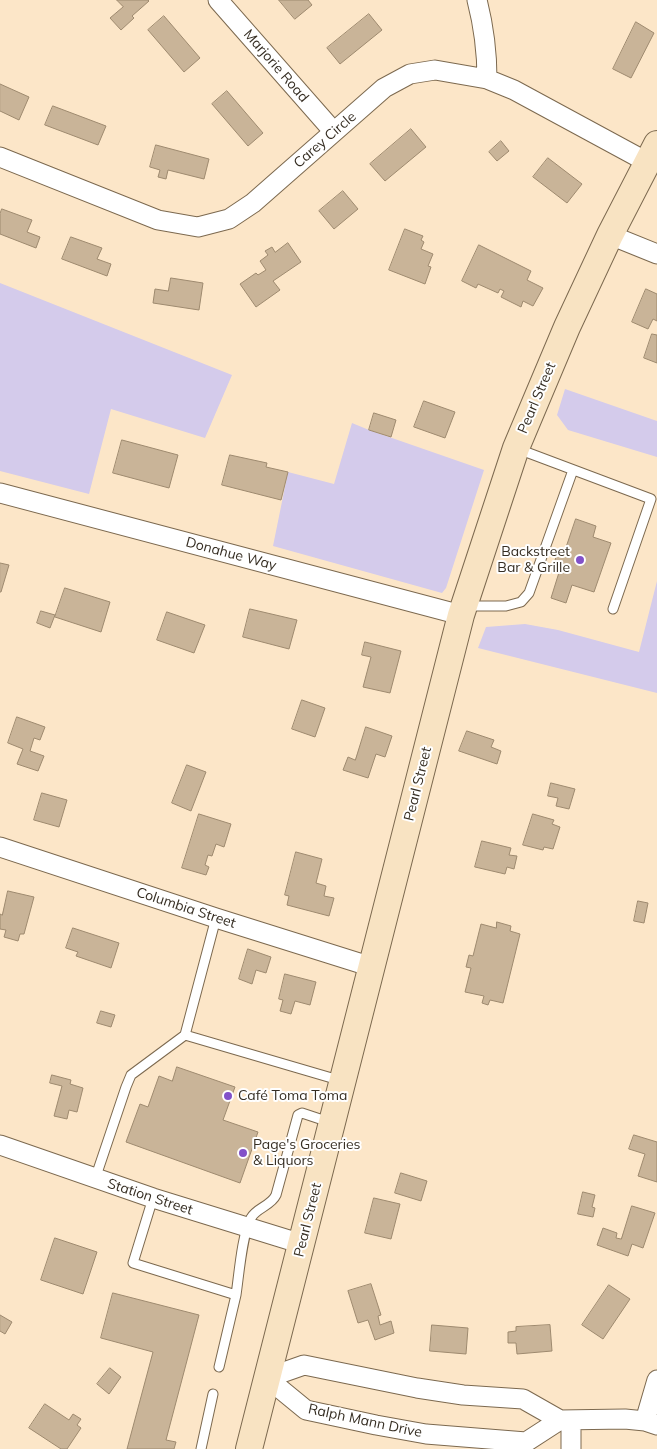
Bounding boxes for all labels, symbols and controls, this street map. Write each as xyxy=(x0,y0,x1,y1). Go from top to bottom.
street label: Marjorie Road xyxy=(240,26,312,106)
street label: Carey Circle xyxy=(290,108,360,172)
street label: Pearl Street xyxy=(514,360,560,436)
street label: Donahue Way xyxy=(184,534,278,574)
place label: Backstreet Bar & Grille xyxy=(497,544,570,576)
marker: Backstreet Bar & Grille xyxy=(574,554,586,566)
street label: Pearl Street xyxy=(401,745,435,823)
street label: Columbia Street xyxy=(134,884,238,932)
place label: Café Toma Toma xyxy=(238,1088,347,1104)
marker: Café Toma Toma xyxy=(222,1090,234,1102)
place label: Page's Groceries & Liquors xyxy=(253,1137,361,1170)
marker: Page's Groceries & Liquors xyxy=(237,1147,249,1159)
street label: Station Street xyxy=(105,1175,195,1219)
street label: Pearl Street xyxy=(291,1181,325,1259)
street label: Ralph Mann Drive xyxy=(307,1401,423,1441)

